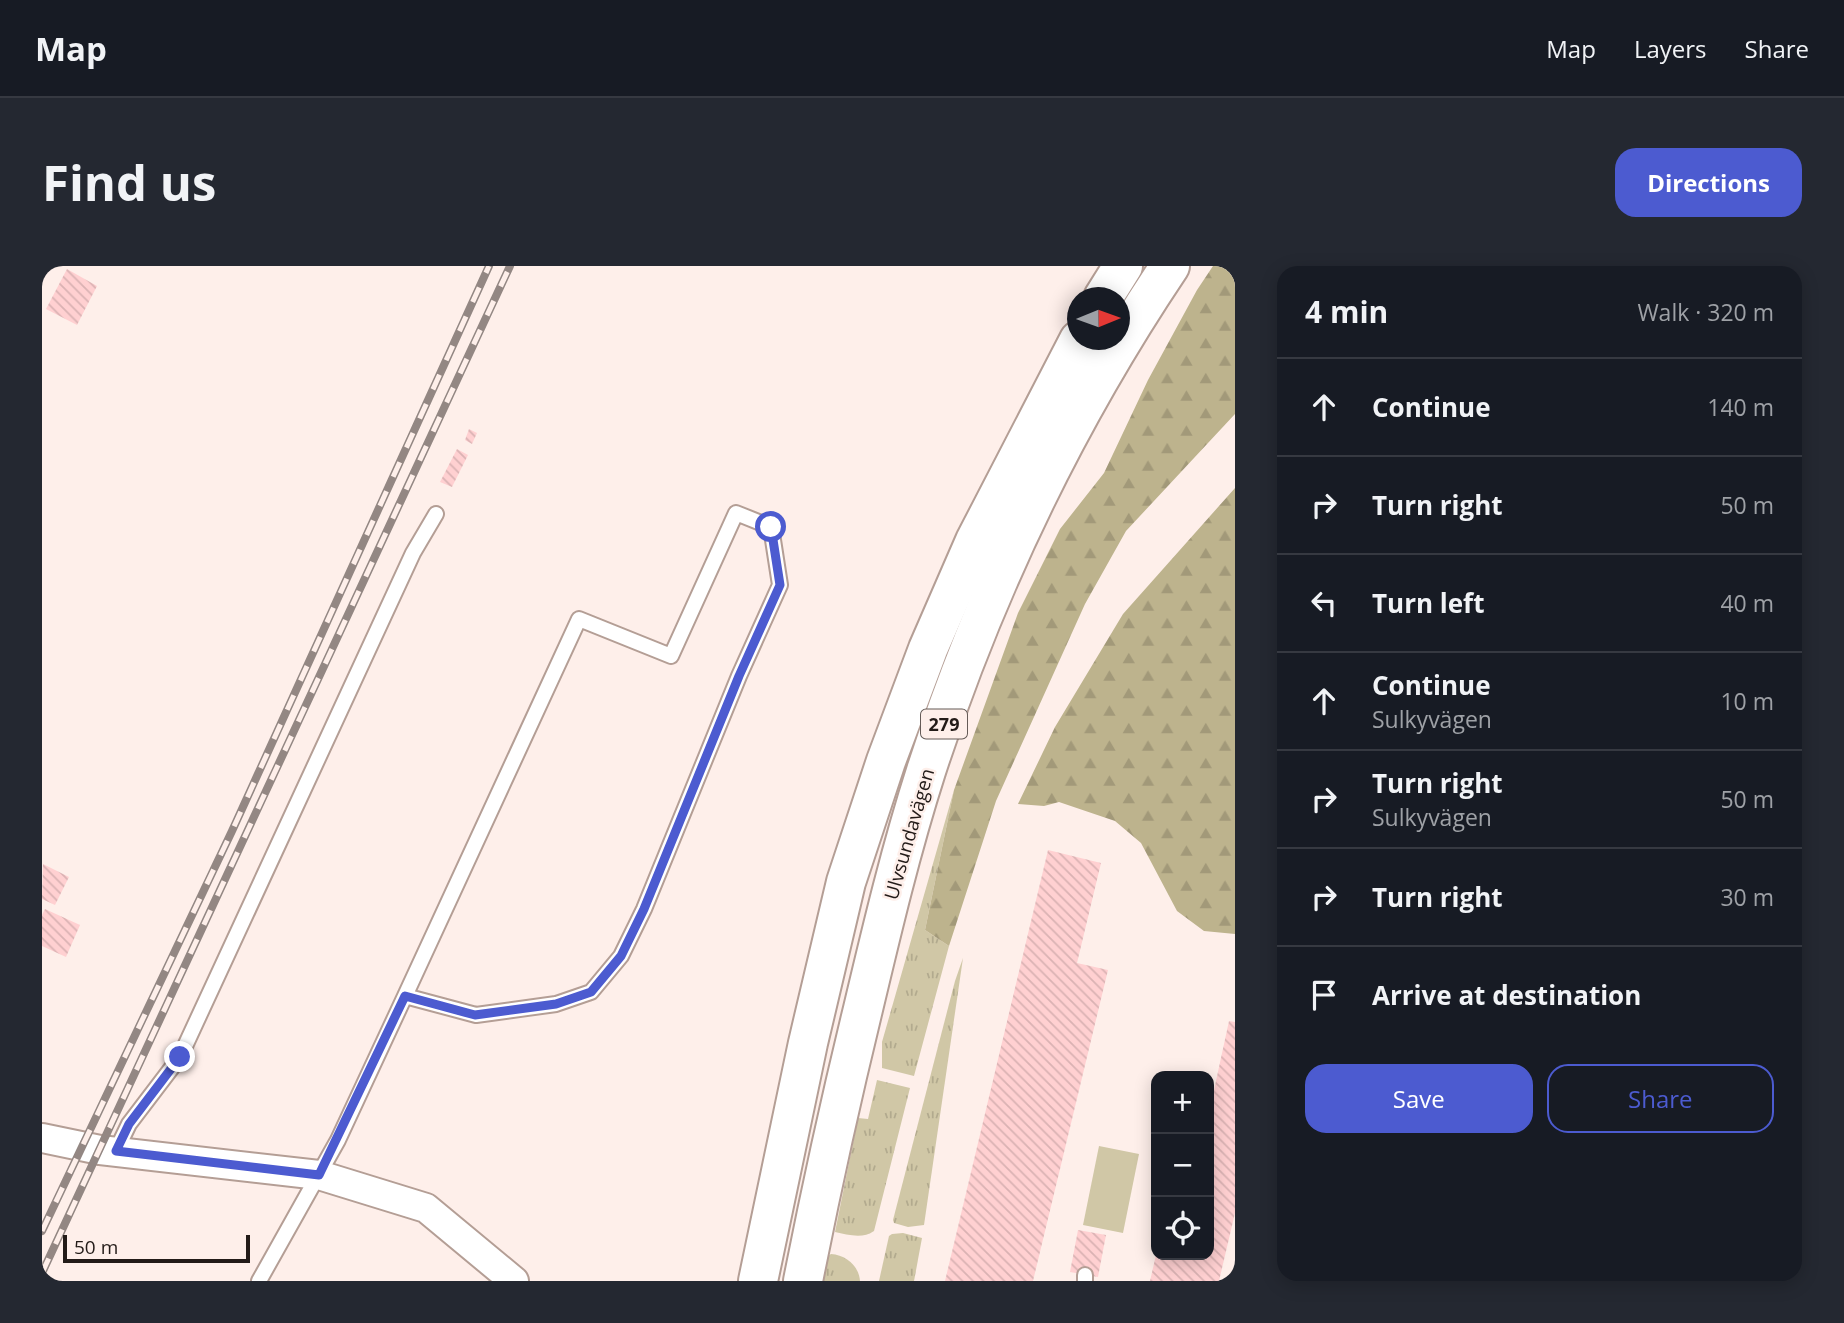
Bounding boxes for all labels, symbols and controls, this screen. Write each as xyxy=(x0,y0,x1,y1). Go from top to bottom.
text: Map xyxy=(35,26,107,71)
text: Map xyxy=(1546,32,1596,65)
text: Layers xyxy=(1634,32,1707,65)
text: Share xyxy=(1745,32,1809,65)
button: Directions xyxy=(1615,148,1802,217)
text: Find us xyxy=(42,149,216,215)
north arrow xyxy=(1067,287,1130,350)
text: 4 min xyxy=(1305,291,1388,332)
text: Walk · 320 m xyxy=(1637,296,1774,328)
icon: ahead xyxy=(1305,388,1343,426)
text: Continue xyxy=(1372,389,1491,425)
text: 140 m xyxy=(1707,391,1774,423)
icon: right xyxy=(1305,486,1343,524)
text: Turn right xyxy=(1372,487,1503,523)
text: 50 m xyxy=(1720,489,1774,521)
route start xyxy=(755,511,786,542)
icon: left xyxy=(1305,584,1343,622)
text: Turn left xyxy=(1372,585,1484,621)
text: 40 m xyxy=(1720,587,1774,619)
text: Continue xyxy=(1372,667,1491,703)
icon: ahead xyxy=(1305,682,1343,720)
text: 10 m xyxy=(1720,685,1774,717)
text: Sulkyvägen xyxy=(1372,703,1492,735)
road number: 279 xyxy=(921,710,967,738)
street label: Ulvsundavägen xyxy=(878,765,940,903)
text: Turn right xyxy=(1372,765,1503,801)
icon: right xyxy=(1305,780,1343,818)
text: 50 m xyxy=(1720,783,1774,815)
text: Sulkyvägen xyxy=(1372,801,1492,833)
icon: right xyxy=(1305,878,1343,916)
text: Turn right xyxy=(1372,879,1503,915)
text: 30 m xyxy=(1720,881,1774,913)
icon: arrive xyxy=(1305,976,1343,1014)
text: Arrive at destination xyxy=(1372,977,1641,1013)
route end xyxy=(164,1041,195,1072)
button: Save xyxy=(1305,1064,1533,1133)
button: Share xyxy=(1547,1064,1774,1133)
map controls xyxy=(1151,1071,1214,1260)
button: + xyxy=(1151,1071,1214,1134)
button: − xyxy=(1151,1134,1214,1197)
button: locate xyxy=(1151,1197,1214,1260)
scale bar xyxy=(63,1232,250,1264)
text: 50 m xyxy=(74,1234,118,1260)

